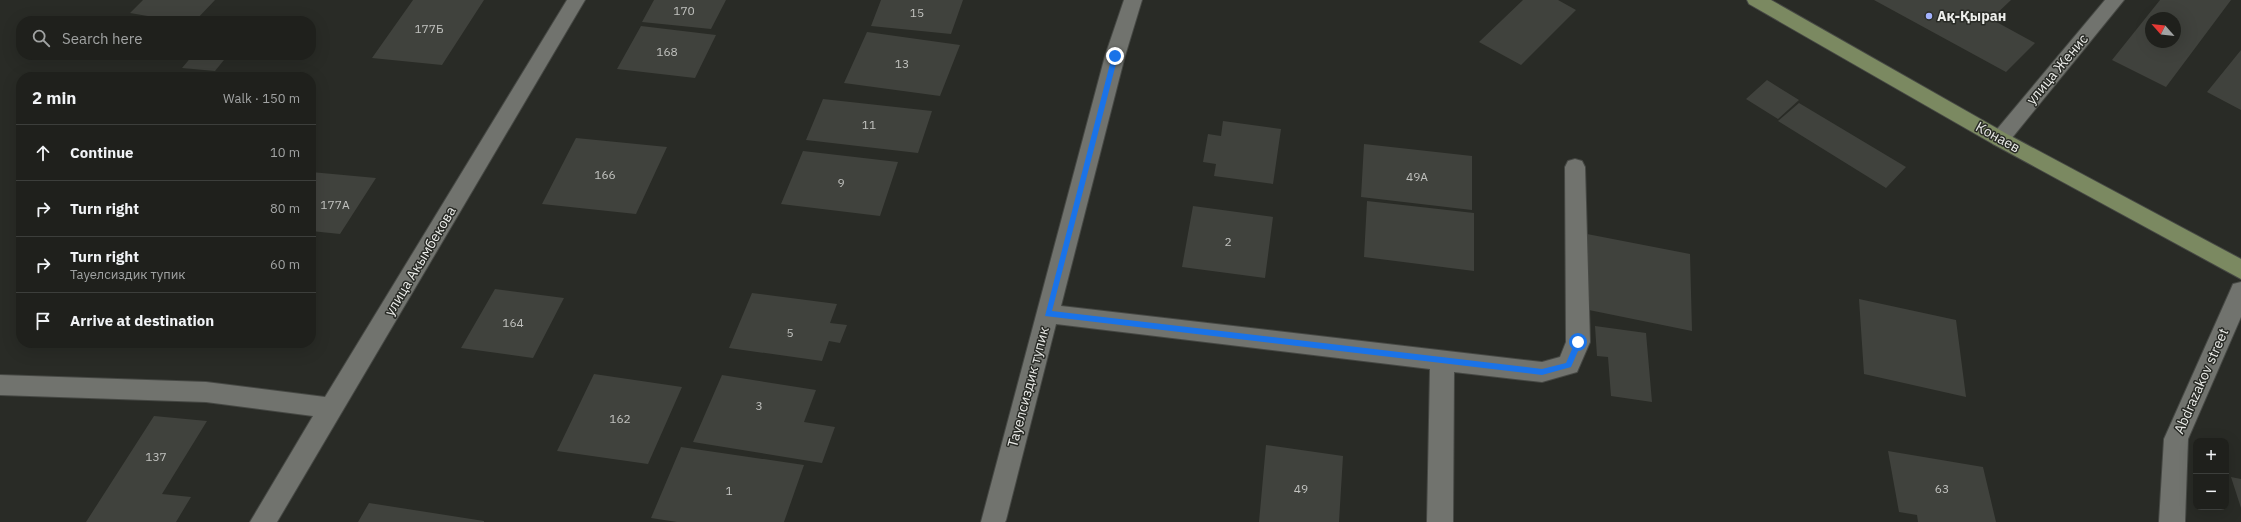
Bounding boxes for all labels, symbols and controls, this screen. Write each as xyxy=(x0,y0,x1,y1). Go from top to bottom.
house number: 170 xyxy=(673,3,695,18)
house number: 15 xyxy=(910,5,924,20)
place label: Ақ-Қыран xyxy=(1937,7,2006,25)
marker: Ақ-Қыран xyxy=(1924,11,1934,21)
north arrow xyxy=(2145,12,2181,48)
search box xyxy=(16,16,316,60)
house number: 177Б xyxy=(414,21,444,36)
icon: search xyxy=(30,27,52,49)
text: Search here xyxy=(62,29,142,48)
street label: улица Женис xyxy=(2022,30,2092,108)
house number: 168 xyxy=(656,44,678,59)
route end xyxy=(1106,47,1124,65)
house number: 13 xyxy=(895,56,909,71)
text: 2 min xyxy=(32,87,76,109)
text: Walk · 150 m xyxy=(223,90,300,107)
house number: 11 xyxy=(862,117,876,132)
street label: Конаев xyxy=(1973,118,2023,156)
icon: ahead xyxy=(32,142,54,164)
text: Continue xyxy=(70,143,134,162)
text: 10 m xyxy=(270,144,300,161)
house number: 166 xyxy=(594,167,616,182)
house number: 49А xyxy=(1406,169,1428,184)
house number: 9 xyxy=(837,175,845,190)
house number: 177А xyxy=(320,197,350,212)
icon: right xyxy=(32,198,54,220)
text: Turn right xyxy=(70,199,139,218)
text: 80 m xyxy=(270,200,300,217)
street label: улица Акымбекова xyxy=(380,202,460,319)
house number: 2 xyxy=(1224,234,1232,249)
text: Turn right xyxy=(70,247,139,266)
icon: right xyxy=(32,254,54,276)
text: 60 m xyxy=(270,256,300,273)
text: Тауелсиздик тупик xyxy=(70,266,185,283)
icon: arrive xyxy=(32,310,54,332)
text: Arrive at destination xyxy=(70,311,214,330)
house number: 164 xyxy=(502,315,524,330)
street label: Тауелсиздик тупик xyxy=(1003,324,1053,449)
house number: 5 xyxy=(786,325,794,340)
street label: Abdrazakov street xyxy=(2170,325,2232,437)
route start xyxy=(1569,333,1587,351)
house number: 3 xyxy=(755,398,763,413)
house number: 162 xyxy=(609,411,631,426)
map controls xyxy=(2193,438,2229,510)
button: + xyxy=(2193,438,2229,474)
house number: 137 xyxy=(145,449,167,464)
button: − xyxy=(2193,474,2229,510)
house number: 49 xyxy=(1294,481,1308,496)
house number: 63 xyxy=(1935,481,1949,496)
house number: 1 xyxy=(725,483,733,498)

